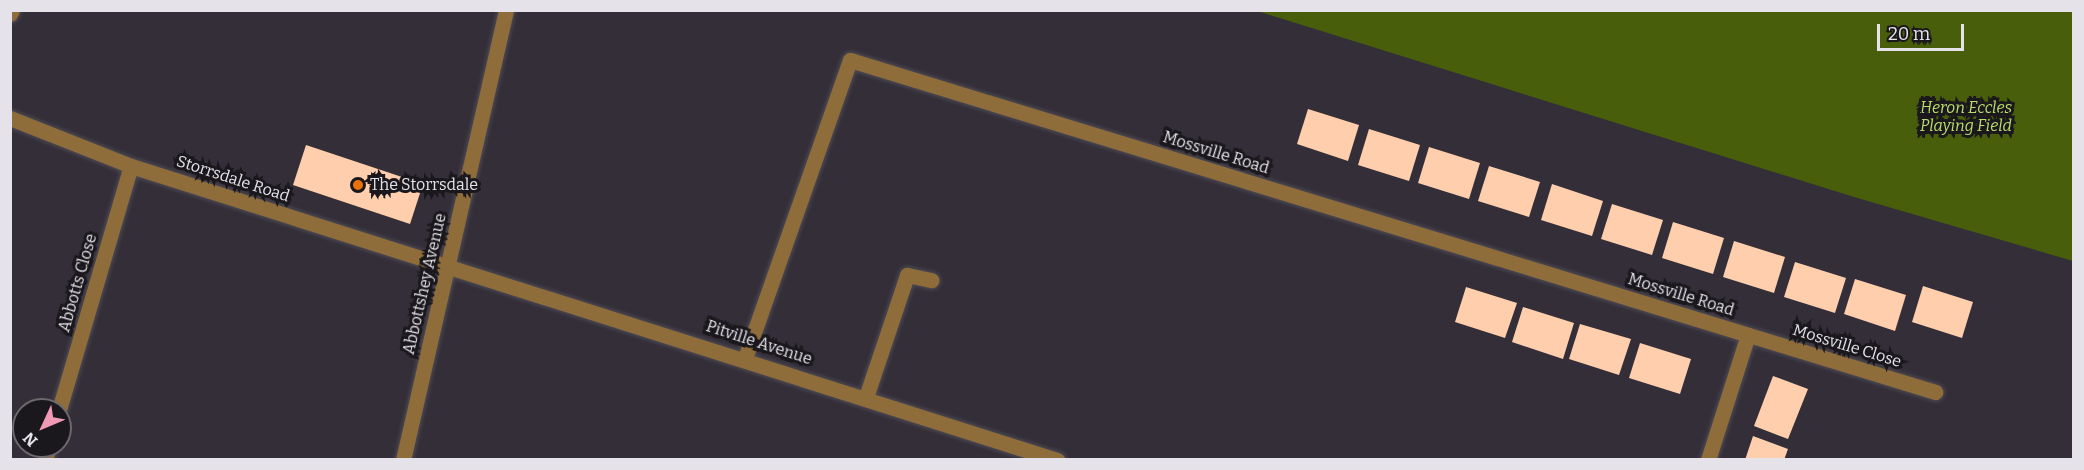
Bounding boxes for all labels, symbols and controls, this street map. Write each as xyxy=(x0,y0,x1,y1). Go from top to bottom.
scale bar xyxy=(1880,12,1967,50)
text: 20 m xyxy=(1888,23,1930,45)
park label: Heron Eccles Playing Field xyxy=(1920,98,2012,136)
street label: Mossville Road xyxy=(1161,128,1271,178)
street label: Storrsdale Road xyxy=(174,152,292,206)
place label: The Storrsdale xyxy=(370,175,478,195)
marker: The Storrsdale xyxy=(351,178,365,192)
street label: Abbottshey Avenue xyxy=(399,212,451,356)
street label: Abbotts Close xyxy=(55,232,101,334)
street label: Mossville Road xyxy=(1626,270,1736,320)
street label: Pitville Avenue xyxy=(704,317,814,369)
street label: Mossville Close xyxy=(1790,320,1904,372)
north arrow xyxy=(12,398,72,458)
text: N xyxy=(19,428,41,451)

